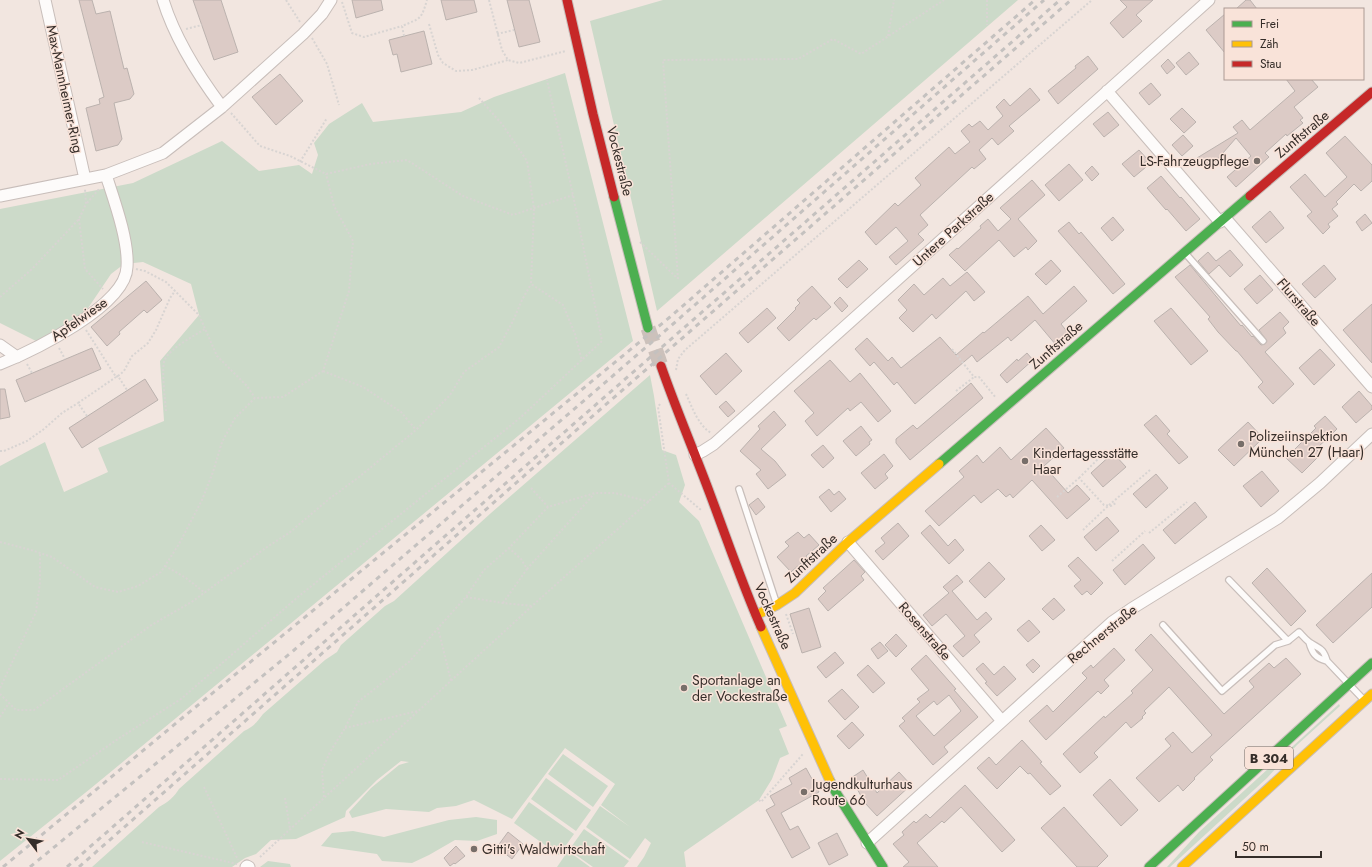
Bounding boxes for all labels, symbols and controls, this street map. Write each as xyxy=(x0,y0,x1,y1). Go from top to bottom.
legend xyxy=(1224,8,1364,80)
text: Frei xyxy=(1260,15,1279,33)
street label: Max-Mannheimer-Ring xyxy=(42,23,88,155)
text: Zäh xyxy=(1260,35,1279,53)
text: Stau xyxy=(1260,55,1282,73)
street label: Zunftstraße xyxy=(1271,105,1333,163)
street label: Vockestraße xyxy=(602,124,638,198)
place label: LS-Fahrzeugpflege xyxy=(1140,151,1249,171)
marker: LS-Fahrzeugpflege xyxy=(1252,156,1262,166)
street label: Untere Parkstraße xyxy=(908,187,998,271)
street label: Flurstraße xyxy=(1272,274,1326,330)
street label: Apfelwiese xyxy=(47,292,111,346)
street label: Zunftstraße xyxy=(1025,316,1087,374)
place label: Polizeiinspektion München 27 (Haar) xyxy=(1249,426,1364,462)
marker: Polizeiinspektion München 27 (Haar) xyxy=(1236,439,1246,449)
place label: Kindertagessstätte Haar xyxy=(1033,443,1138,479)
marker: Kindertagessstätte Haar xyxy=(1020,456,1030,466)
street label: Zunftstraße xyxy=(780,529,842,587)
street label: Vockestraße xyxy=(749,579,797,653)
street label: Rosenstraße xyxy=(894,598,956,664)
street label: Rechnerstraße xyxy=(1063,600,1141,668)
place label: Sportanlage an der Vockestraße xyxy=(692,670,787,706)
marker: Sportanlage an der Vockestraße xyxy=(679,683,689,693)
road number: B 304 xyxy=(1245,747,1293,769)
place label: Jugendkulturhaus Route 66 xyxy=(810,774,913,810)
marker: Jugendkulturhaus Route 66 xyxy=(799,787,809,797)
north arrow xyxy=(8,819,48,859)
text: N xyxy=(10,826,29,842)
scale bar xyxy=(1236,833,1321,859)
text: 50 m xyxy=(1242,838,1269,856)
place label: Gitti's Waldwirtschaft xyxy=(482,839,605,859)
marker: Gitti's Waldwirtschaft xyxy=(469,844,479,854)

